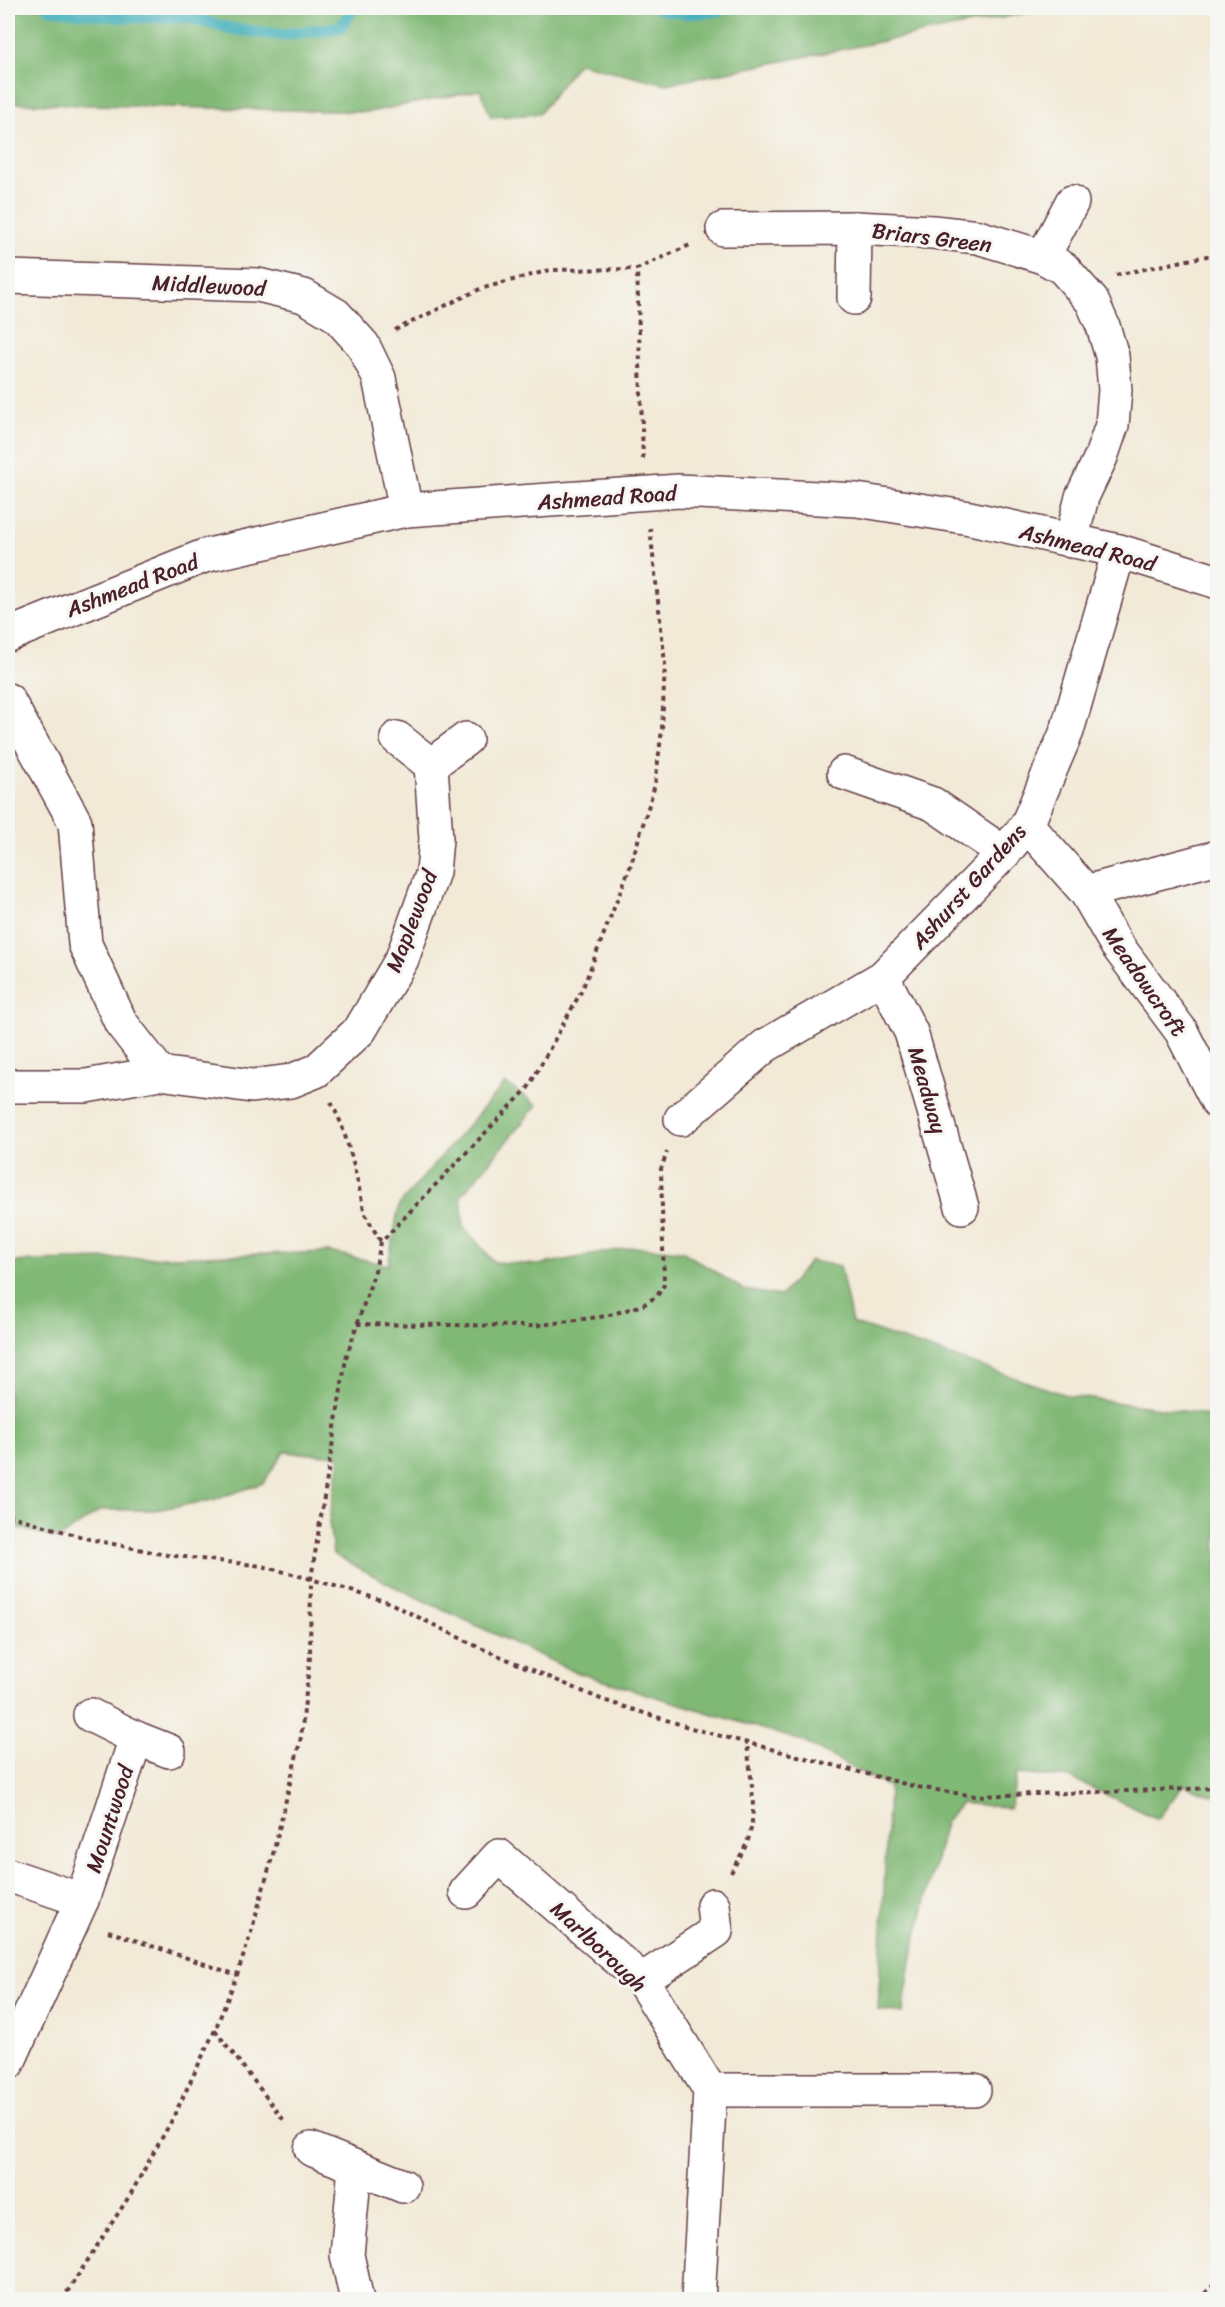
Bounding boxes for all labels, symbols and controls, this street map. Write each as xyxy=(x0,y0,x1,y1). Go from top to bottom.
street label: Briars Green xyxy=(870,211,994,264)
street label: Middlewood xyxy=(151,263,268,308)
street label: Ashmead Road xyxy=(535,473,679,522)
street label: Ashmead Road xyxy=(1014,511,1162,584)
street label: Ashmead Road xyxy=(59,542,206,629)
street label: Ashurst Gardens xyxy=(900,814,1036,959)
street label: Maplewood xyxy=(374,863,449,978)
street label: Meadowcroft xyxy=(1092,918,1197,1045)
street label: Meadway xyxy=(896,1042,959,1139)
street label: Mountwood xyxy=(74,1759,146,1878)
street label: Marlborough xyxy=(541,1891,656,2002)

